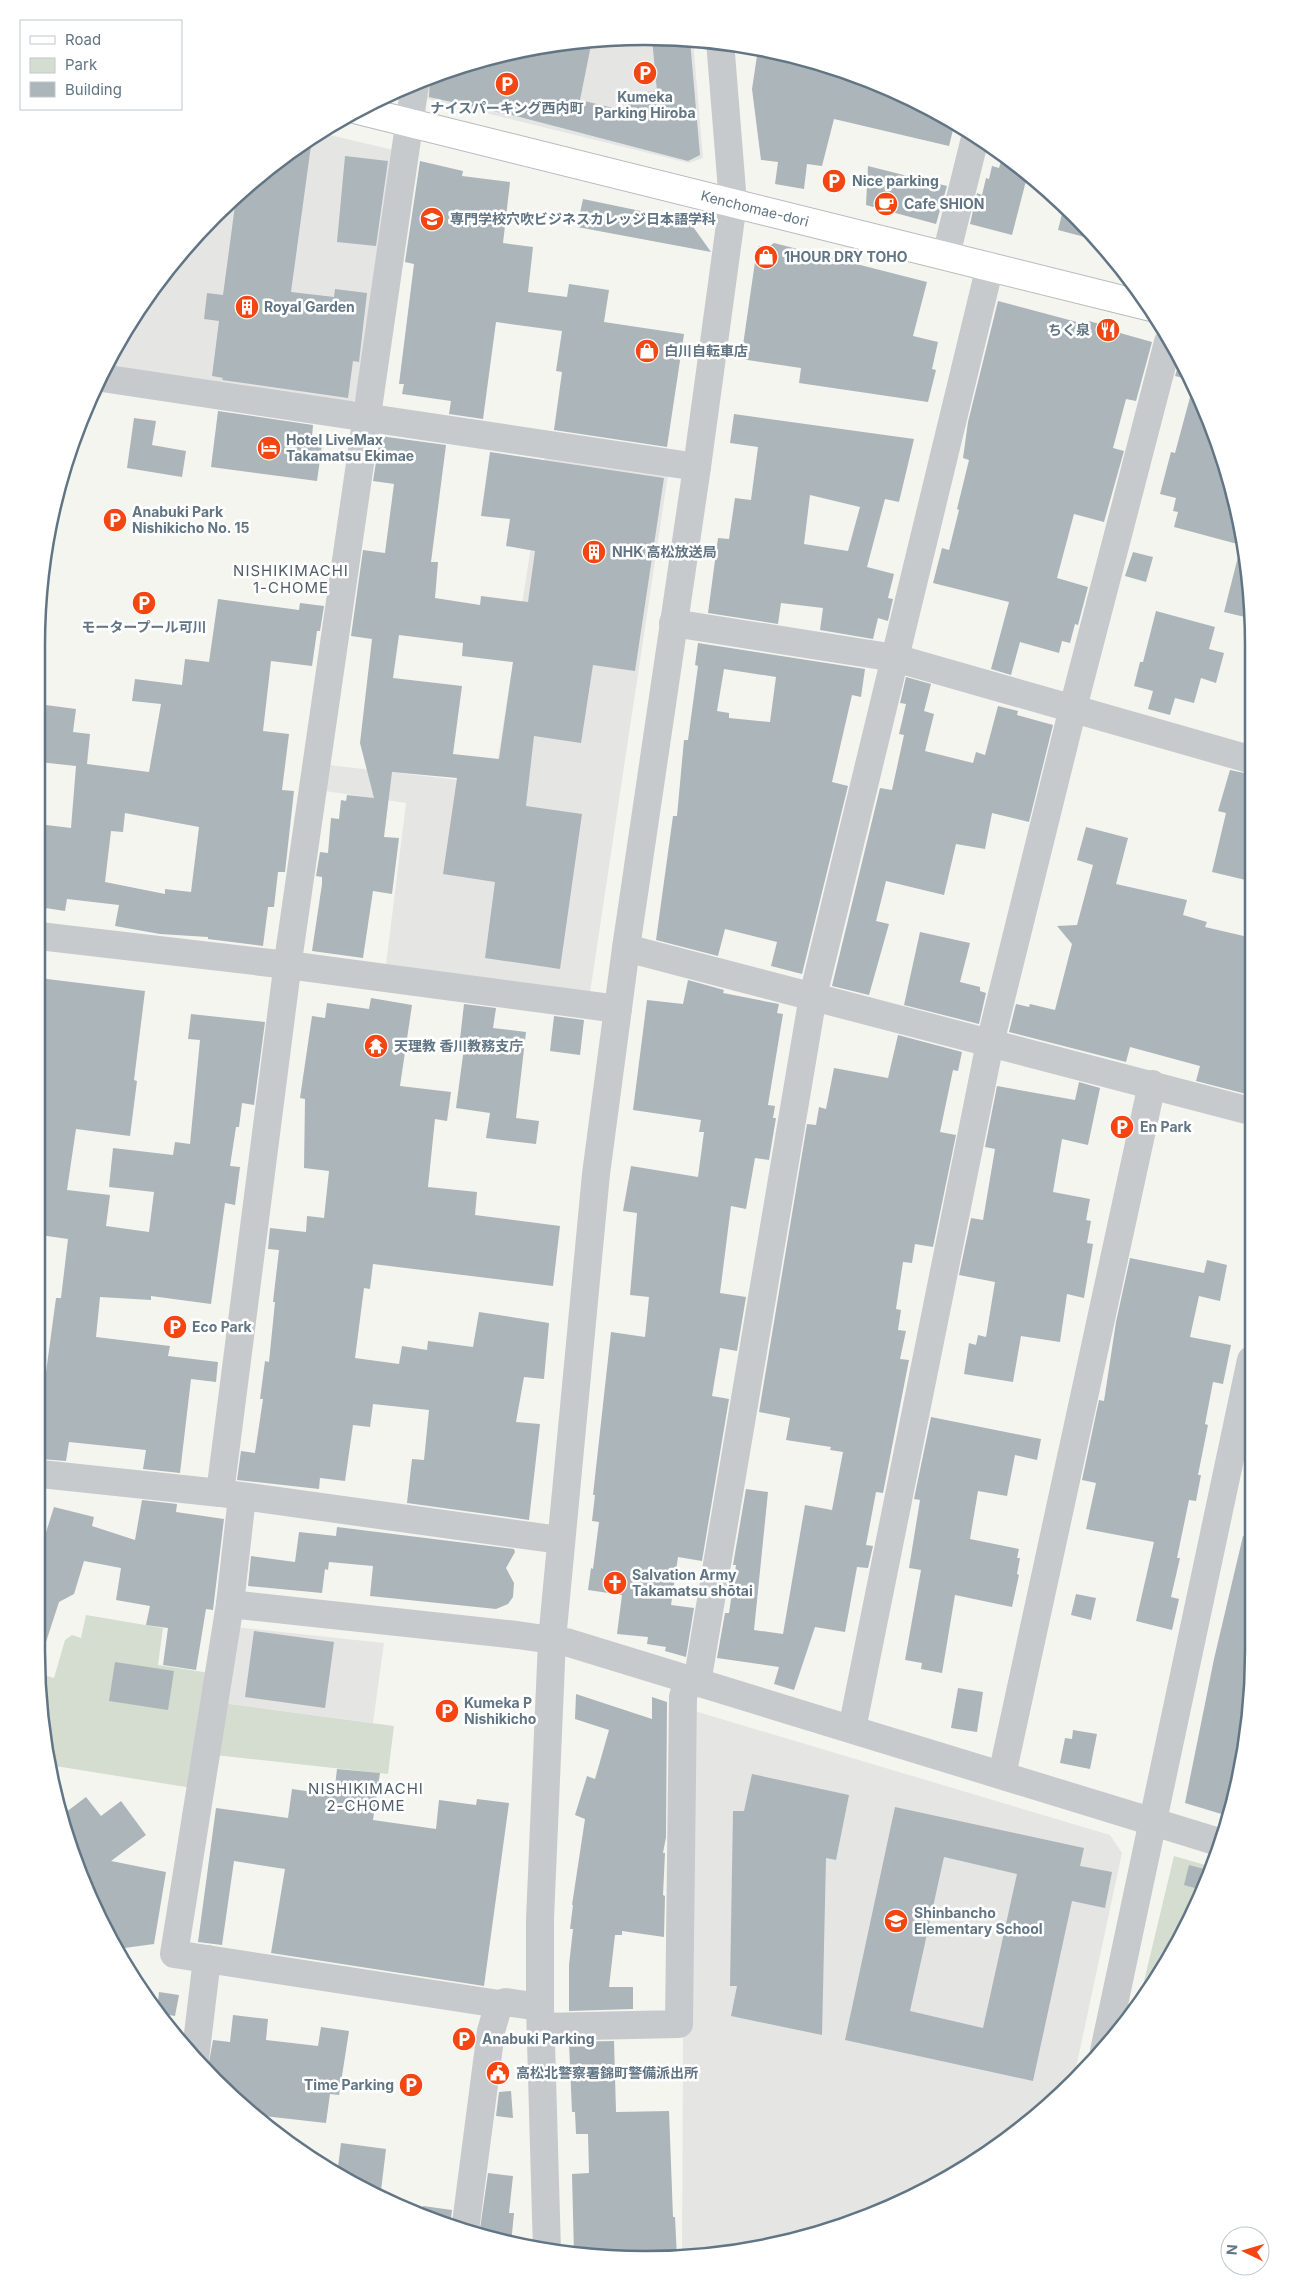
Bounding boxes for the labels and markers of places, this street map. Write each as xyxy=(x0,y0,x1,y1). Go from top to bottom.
parking icon: Kumeka Parking Hiroba xyxy=(632,60,658,86)
parking icon: ナイスパーキング西内町 xyxy=(494,71,520,97)
place label: Kumeka Parking Hiroba xyxy=(594,88,696,121)
place label: ナイスパーキング西内町 xyxy=(430,99,584,116)
parking icon: Nice parking xyxy=(821,168,847,194)
place label: Nice parking xyxy=(852,172,939,189)
cafe icon: Cafe SHION xyxy=(873,191,899,217)
place label: Cafe SHION xyxy=(904,195,984,212)
school or university icon: 専門学校穴吹ビジネスカレッジ日本語学科 xyxy=(419,206,445,232)
place label: 専門学校穴吹ビジネスカレッジ日本語学科 xyxy=(450,210,716,227)
shop icon: 1HOUR DRY TOHO xyxy=(753,244,779,270)
place label: 1HOUR DRY TOHO xyxy=(784,248,908,265)
building icon: Royal Garden xyxy=(234,294,260,320)
place label: Royal Garden xyxy=(264,298,355,315)
restaurant icon: ちく泉 xyxy=(1095,317,1121,343)
place label: ちく泉 xyxy=(1048,321,1090,338)
shop icon: 白川自転車店 xyxy=(634,338,660,364)
place label: 白川自転車店 xyxy=(664,342,748,359)
place label: Hotel LiveMax Takamatsu Ekimae xyxy=(286,431,414,464)
hotel icon: Hotel LiveMax Takamatsu Ekimae xyxy=(256,435,282,461)
place label: Anabuki Park Nishikicho No. 15 xyxy=(132,503,249,536)
parking icon: Anabuki Park Nishikicho No. 15 xyxy=(102,507,128,533)
building icon: NHK 高松放送局 xyxy=(581,539,607,565)
place label: NHK 高松放送局 xyxy=(612,543,717,560)
parking icon: モータープール可川 xyxy=(131,590,157,616)
place label: モータープール可川 xyxy=(81,618,207,635)
temple icon: 天理教 香川教務支庁 xyxy=(363,1033,389,1059)
place label: 天理教 香川教務支庁 xyxy=(394,1037,523,1054)
parking icon: En Park xyxy=(1109,1114,1135,1140)
place label: En Park xyxy=(1140,1118,1192,1135)
parking icon: Eco Park xyxy=(162,1314,188,1340)
place label: Eco Park xyxy=(192,1318,253,1335)
place label: Salvation Army Takamatsu shōtai xyxy=(632,1566,753,1599)
church icon: Salvation Army Takamatsu shōtai xyxy=(602,1570,628,1596)
place label: Kumeka P Nishikicho xyxy=(464,1694,537,1727)
parking icon: Kumeka P Nishikicho xyxy=(434,1698,460,1724)
place label: Shinbancho Elementary School xyxy=(914,1904,1043,1937)
school or university icon: Shinbancho Elementary School xyxy=(883,1908,909,1934)
parking icon: Anabuki Parking xyxy=(451,2026,477,2052)
place label: Anabuki Parking xyxy=(482,2030,595,2047)
public building icon: 高松北警察署錦町警備派出所 xyxy=(485,2060,511,2086)
place label: 高松北警察署錦町警備派出所 xyxy=(516,2064,698,2081)
parking icon: Time Parking xyxy=(398,2072,424,2098)
place label: Time Parking xyxy=(304,2076,394,2093)

